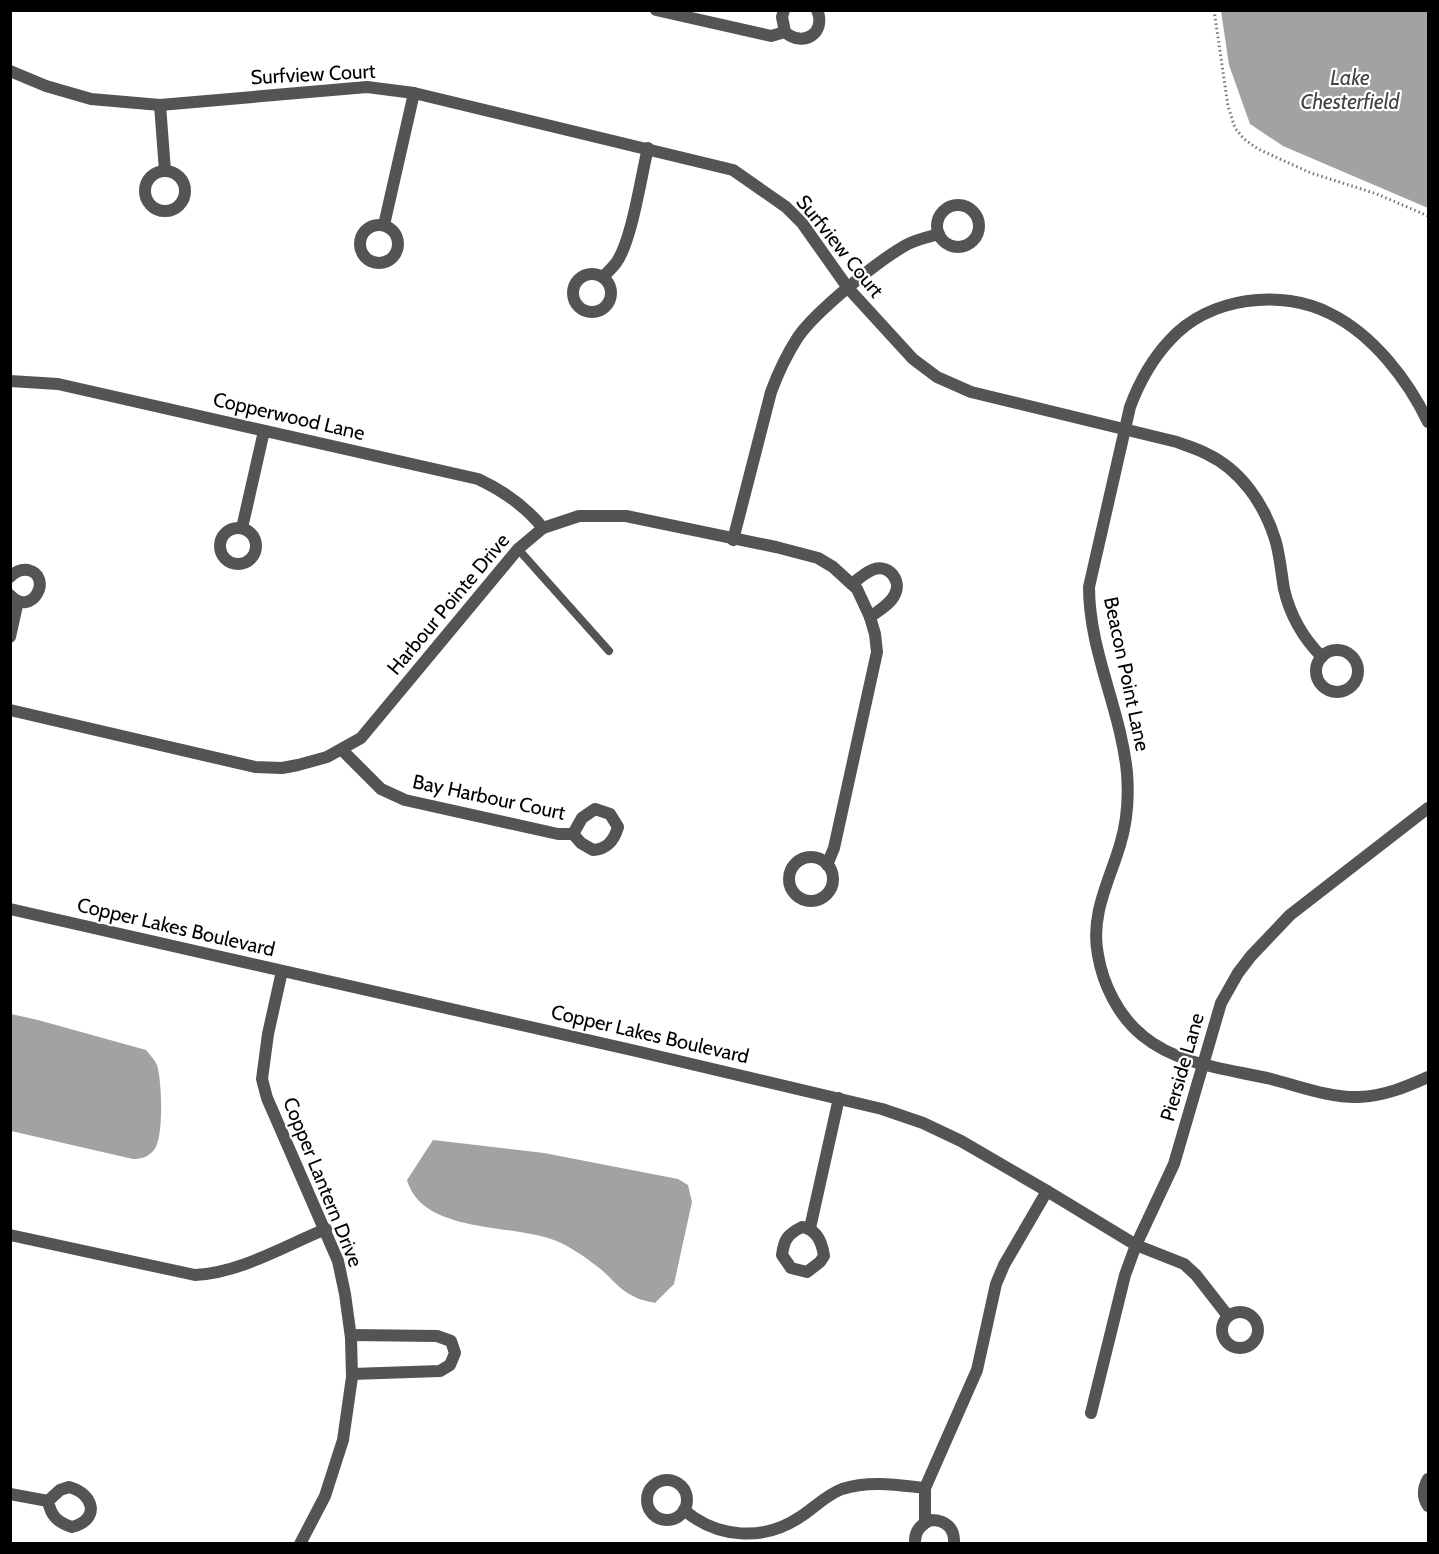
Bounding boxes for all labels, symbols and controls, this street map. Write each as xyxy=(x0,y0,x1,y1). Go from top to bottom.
street label: Surfview Court xyxy=(250,59,376,89)
water label: Lake Chesterfield xyxy=(1301,65,1401,114)
street label: Surfview Court xyxy=(791,190,889,302)
street label: Copperwood Lane xyxy=(211,387,367,445)
street label: Harbour Pointe Drive xyxy=(382,529,514,679)
street label: Beacon Point Lane xyxy=(1099,595,1155,753)
street label: Bay Harbour Court xyxy=(410,769,568,825)
street label: Copper Lakes Boulevard xyxy=(75,893,277,961)
street label: Copper Lakes Boulevard xyxy=(549,1000,751,1068)
street label: Pierside Lane xyxy=(1155,1010,1209,1124)
street label: Copper Lantern Drive xyxy=(278,1094,368,1270)

